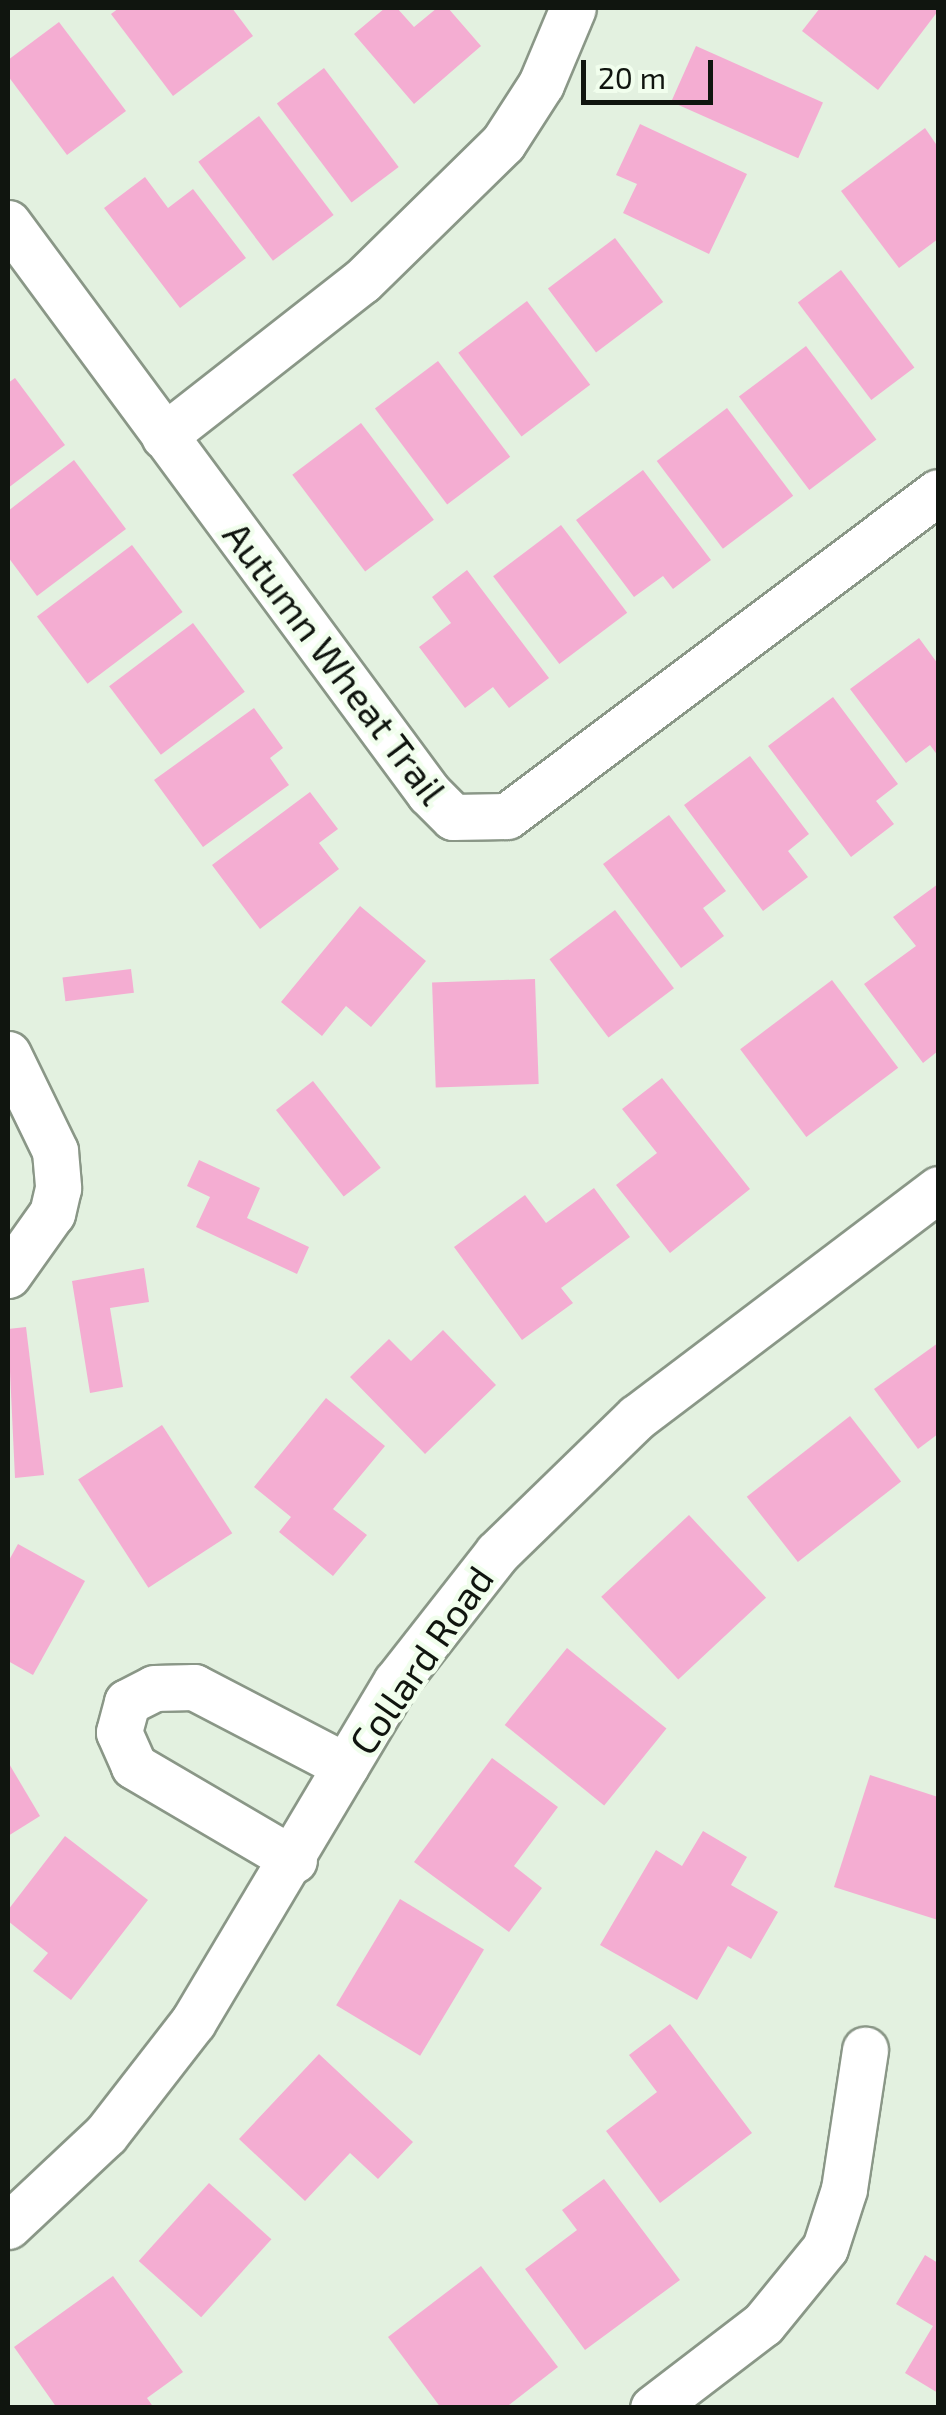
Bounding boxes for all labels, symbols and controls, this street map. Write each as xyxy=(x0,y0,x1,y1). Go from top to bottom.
scale bar xyxy=(586,40,718,102)
text: 20 m xyxy=(598,59,666,95)
street label: Autumn Wheat Trail xyxy=(214,512,456,814)
street label: Collard Road xyxy=(339,1557,503,1763)

